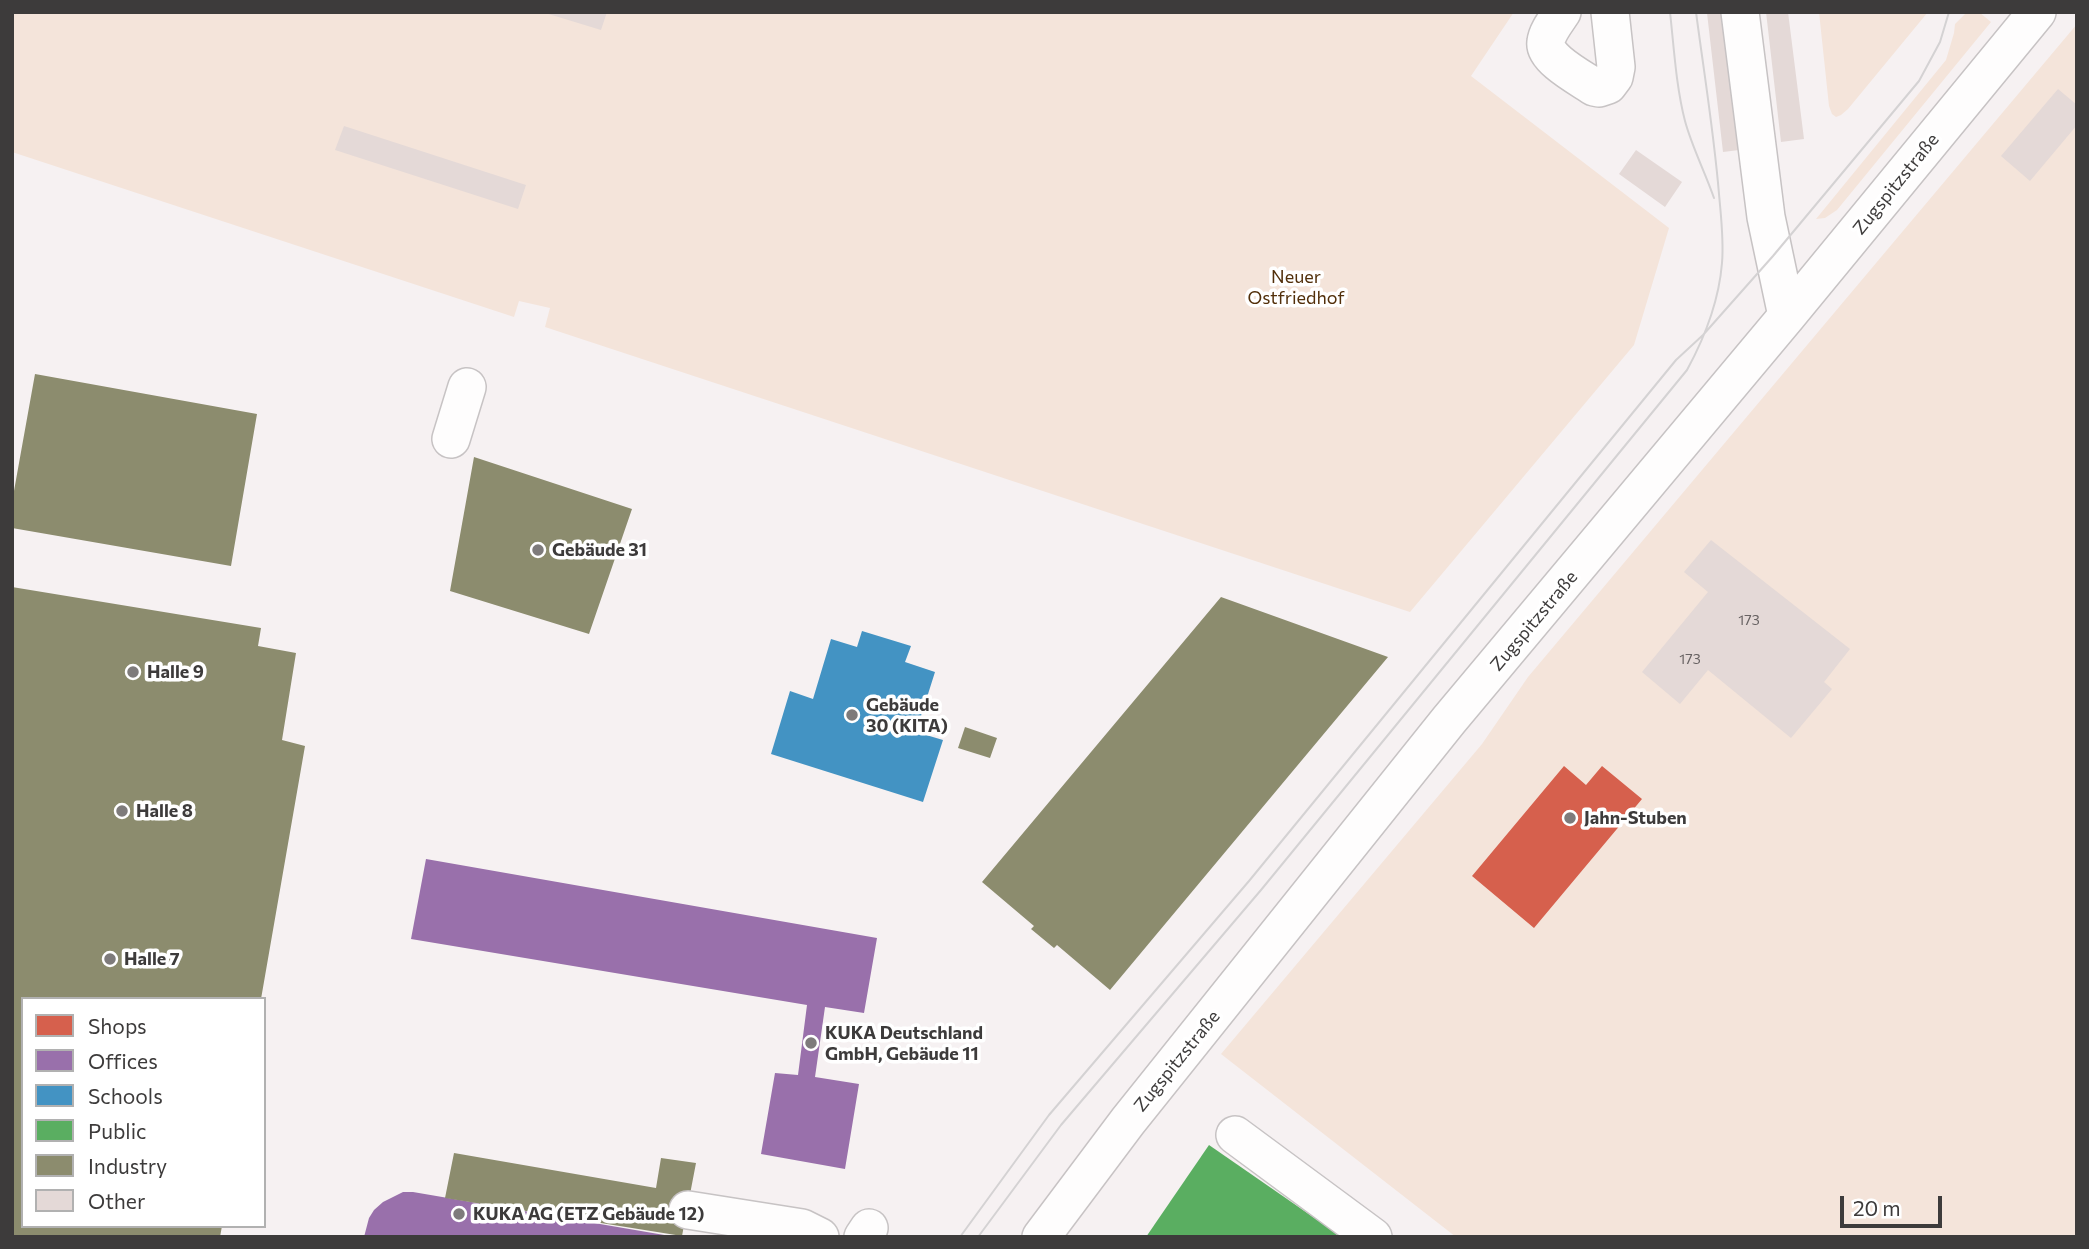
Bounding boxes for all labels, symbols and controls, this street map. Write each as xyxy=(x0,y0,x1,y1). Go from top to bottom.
street label: Zugspitzstraße xyxy=(1849,129,1943,239)
park label: Neuer Ostfriedhof xyxy=(1247,266,1345,308)
place label: Gebäude 31 xyxy=(552,539,647,561)
marker: Gebäude 31 xyxy=(530,542,546,558)
street label: Zugspitzstraße xyxy=(1486,567,1582,675)
house number: 173 xyxy=(1738,612,1760,628)
house number: 173 xyxy=(1679,651,1701,667)
place label: Halle 9 xyxy=(147,661,204,683)
marker: Halle 9 xyxy=(125,664,141,680)
place label: Gebäude 30 (KITA) xyxy=(866,694,948,736)
marker: Gebäude 30 (KITA) xyxy=(844,707,860,723)
place label: Halle 8 xyxy=(136,800,193,822)
marker: Halle 8 xyxy=(114,803,130,819)
place label: Jahn-Stuben xyxy=(1584,807,1687,829)
marker: Jahn-Stuben xyxy=(1562,810,1578,826)
place label: Halle 7 xyxy=(124,948,180,970)
marker: Halle 7 xyxy=(102,951,118,967)
legend xyxy=(21,997,266,1228)
street label: Zugspitzstraße xyxy=(1130,1006,1224,1116)
text: Shops xyxy=(88,1013,147,1038)
place label: KUKA Deutschland GmbH, Gebäude 11 xyxy=(825,1022,983,1064)
marker: KUKA Deutschland GmbH, Gebäude 11 xyxy=(803,1035,819,1051)
text: Offices xyxy=(88,1048,158,1073)
text: Schools xyxy=(88,1083,163,1108)
text: Public xyxy=(88,1118,146,1143)
text: Industry xyxy=(88,1153,167,1178)
scale bar xyxy=(1844,1182,1946,1226)
text: Other xyxy=(88,1188,145,1213)
text: 20 m xyxy=(1853,1195,1901,1220)
place label: KUKA AG (ETZ Gebäude 12) xyxy=(473,1203,704,1225)
marker: KUKA AG (ETZ Gebäude 12) xyxy=(451,1206,467,1222)

